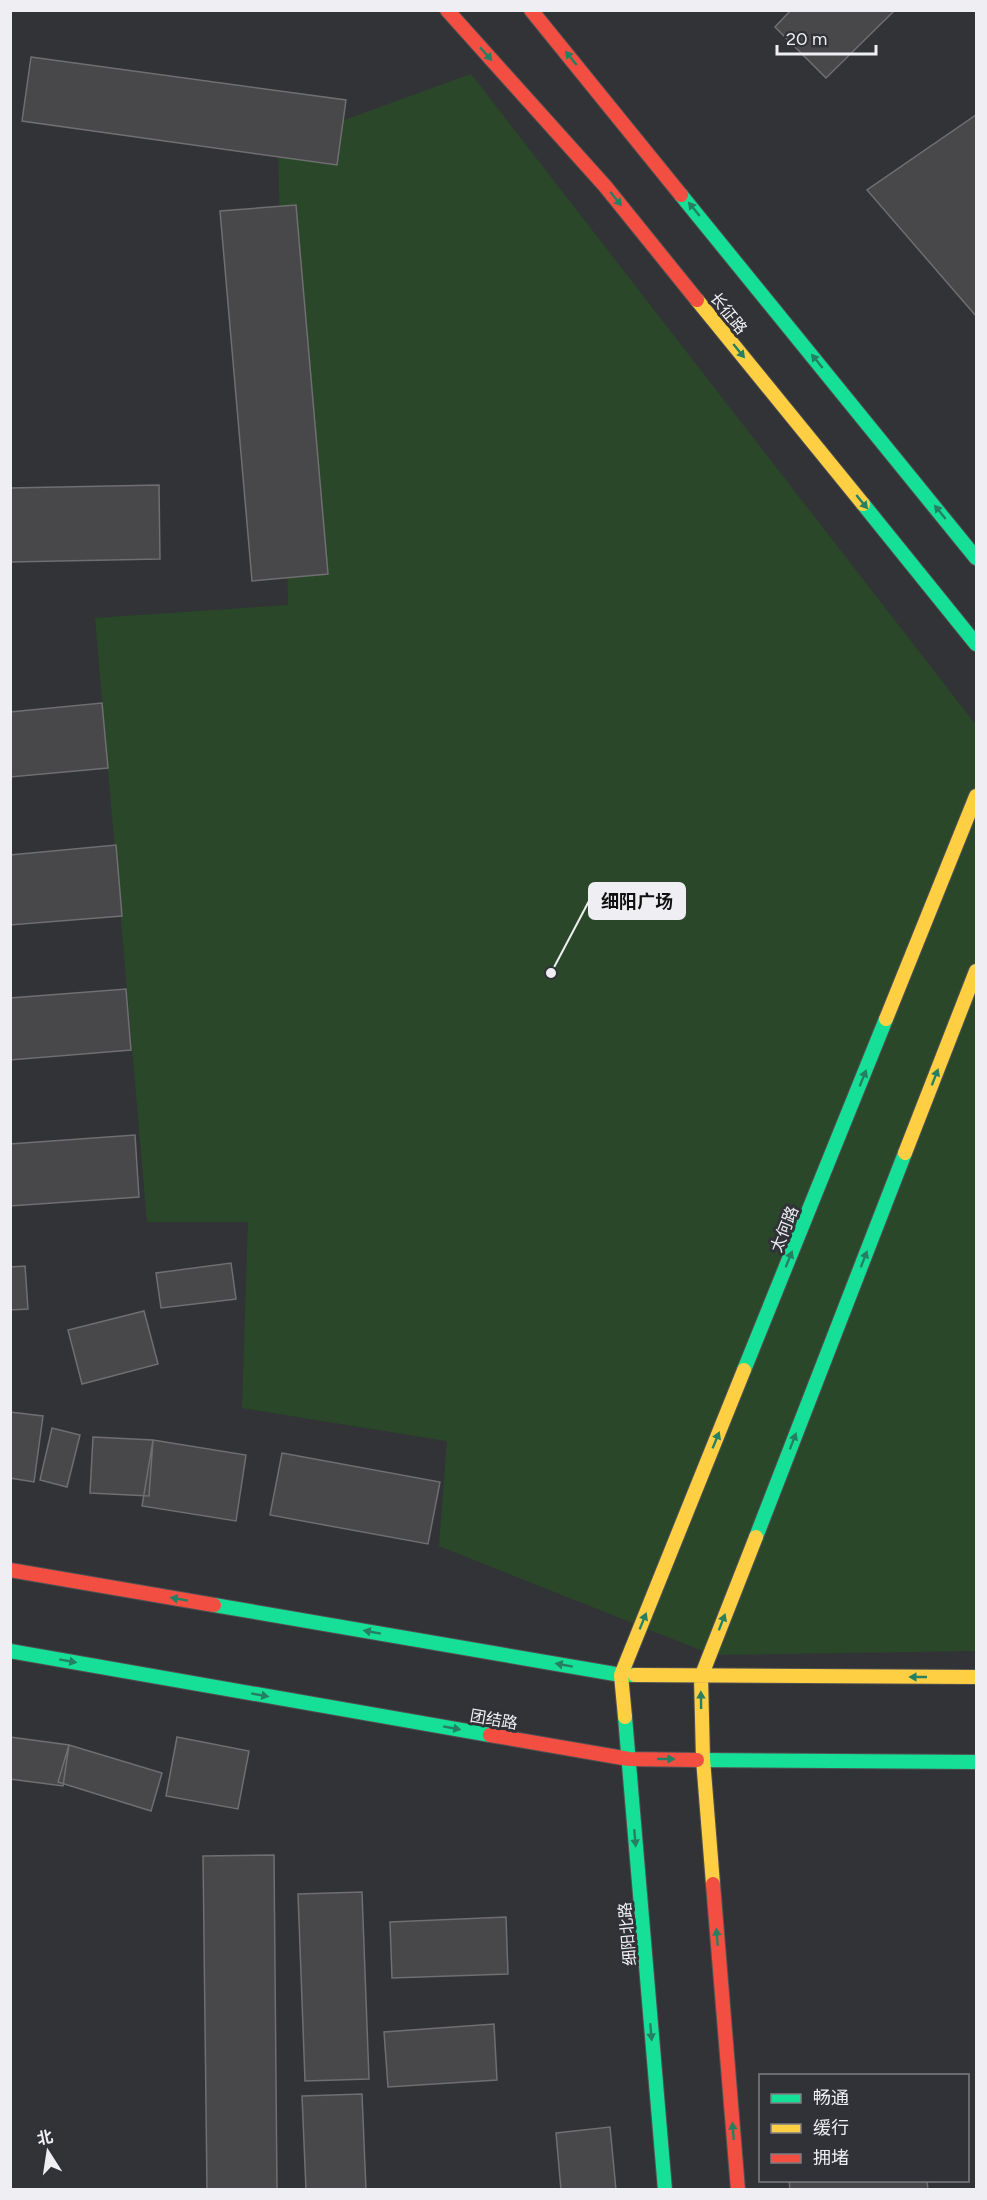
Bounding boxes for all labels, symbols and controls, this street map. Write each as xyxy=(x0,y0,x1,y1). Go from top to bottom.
scale bar xyxy=(777,18,876,56)
text: 20 m xyxy=(786,28,827,50)
one-way arrow xyxy=(479,46,492,61)
one-way arrow xyxy=(565,51,577,66)
one-way arrow xyxy=(609,191,622,206)
one-way arrow xyxy=(688,202,700,217)
street label: 长征路 xyxy=(706,289,751,338)
one-way arrow xyxy=(732,343,745,359)
one-way arrow xyxy=(810,353,823,369)
one-way arrow xyxy=(855,494,868,510)
one-way arrow xyxy=(933,504,946,520)
callout: 细阳广场 xyxy=(589,883,685,919)
text: 细阳广场 xyxy=(601,891,673,913)
one-way arrow xyxy=(930,1068,940,1086)
one-way arrow xyxy=(858,1069,868,1087)
street label: 太何路 xyxy=(767,1203,802,1255)
one-way arrow xyxy=(785,1250,795,1268)
one-way arrow xyxy=(860,1250,869,1268)
one-way arrow xyxy=(712,1430,722,1448)
one-way arrow xyxy=(789,1432,798,1450)
one-way arrow xyxy=(170,1595,189,1604)
one-way arrow xyxy=(638,1611,648,1629)
one-way arrow xyxy=(717,1613,727,1631)
one-way arrow xyxy=(362,1627,381,1636)
one-way arrow xyxy=(59,1657,78,1666)
one-way arrow xyxy=(554,1660,573,1669)
one-way arrow xyxy=(909,1672,928,1682)
one-way arrow xyxy=(251,1691,270,1700)
one-way arrow xyxy=(697,1691,706,1710)
street label: 团结路 xyxy=(469,1706,519,1733)
one-way arrow xyxy=(443,1724,462,1733)
one-way arrow xyxy=(656,1754,675,1764)
one-way arrow xyxy=(630,1828,640,1847)
street label: 细阳北路 xyxy=(615,1901,640,1967)
one-way arrow xyxy=(712,1927,722,1946)
one-way arrow xyxy=(647,2023,656,2042)
legend xyxy=(759,2074,969,2182)
text: 畅通 xyxy=(813,2087,849,2109)
text: 缓行 xyxy=(813,2117,849,2139)
north arrow xyxy=(18,2122,78,2182)
one-way arrow xyxy=(728,2122,738,2141)
text: 北 xyxy=(35,2127,55,2149)
text: 拥堵 xyxy=(813,2147,849,2169)

